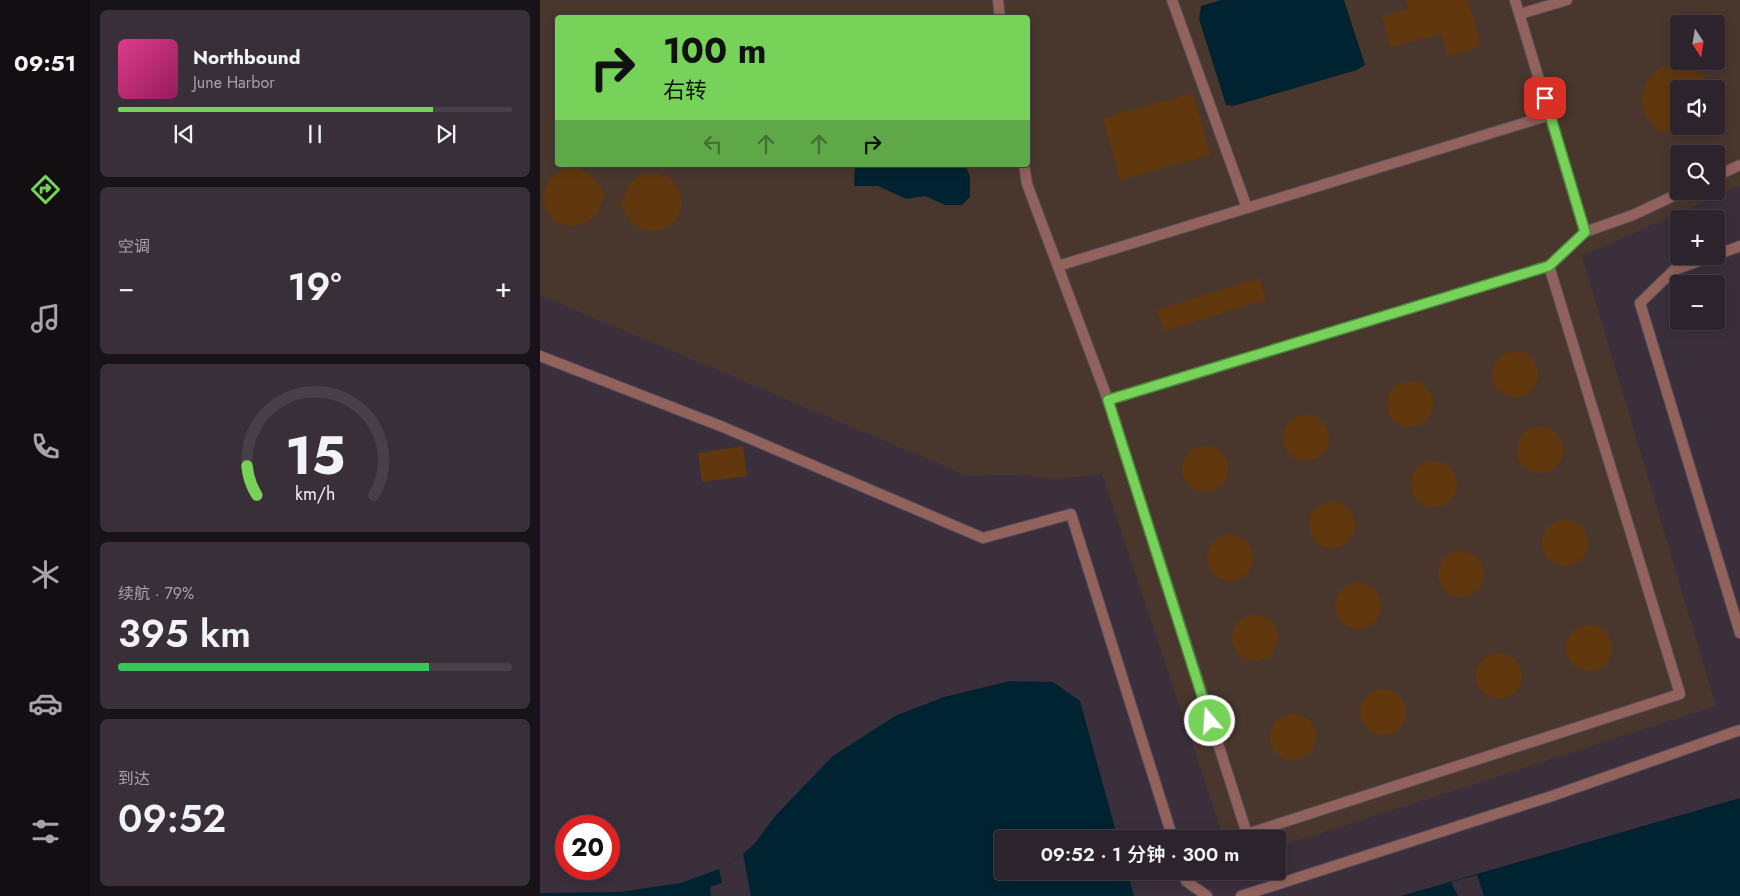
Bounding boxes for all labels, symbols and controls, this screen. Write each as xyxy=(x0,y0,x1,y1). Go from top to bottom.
north arrow xyxy=(1670,15,1725,70)
map controls xyxy=(1670,15,1725,330)
text: 100 m xyxy=(663,26,766,76)
icon: right xyxy=(580,35,645,100)
text: Northbound xyxy=(193,44,300,71)
text: 09:51 xyxy=(14,47,76,79)
text: June Harbor xyxy=(193,71,275,94)
text: 右转 xyxy=(663,74,707,106)
pin xyxy=(1524,77,1566,119)
button: sound xyxy=(1670,80,1725,135)
icon: arrive xyxy=(1531,84,1559,112)
icon: previous xyxy=(170,120,198,148)
icon: pause xyxy=(301,120,329,148)
icon: next xyxy=(432,120,460,148)
icon: left xyxy=(699,130,727,158)
icon: ahead xyxy=(752,130,780,158)
icon: ahead xyxy=(805,130,833,158)
icon: right xyxy=(858,130,886,158)
button: search xyxy=(1670,145,1725,200)
icon: directions xyxy=(28,172,63,207)
button: + xyxy=(1670,210,1725,265)
text: 空调 xyxy=(118,235,150,258)
text: 19° xyxy=(288,259,342,314)
text: − xyxy=(118,267,135,308)
text: + xyxy=(495,267,512,308)
button: − xyxy=(1670,275,1725,330)
icon: music xyxy=(28,301,63,336)
text: 15 xyxy=(285,418,345,494)
icon: phone xyxy=(28,429,63,464)
text: km/h xyxy=(295,481,335,507)
icon: climate xyxy=(28,557,63,592)
text: 续航 · 79% xyxy=(118,582,194,605)
text: 395 km xyxy=(118,606,251,661)
icon: car xyxy=(28,686,63,721)
position arrow xyxy=(1183,694,1235,746)
text: 到达 xyxy=(118,767,150,790)
text: 09:52 xyxy=(118,791,226,846)
icon: filters xyxy=(28,814,63,849)
speed limit sign: 20 xyxy=(555,815,620,880)
text: 09:52 · 1 分钟 · 300 m xyxy=(1041,841,1239,868)

